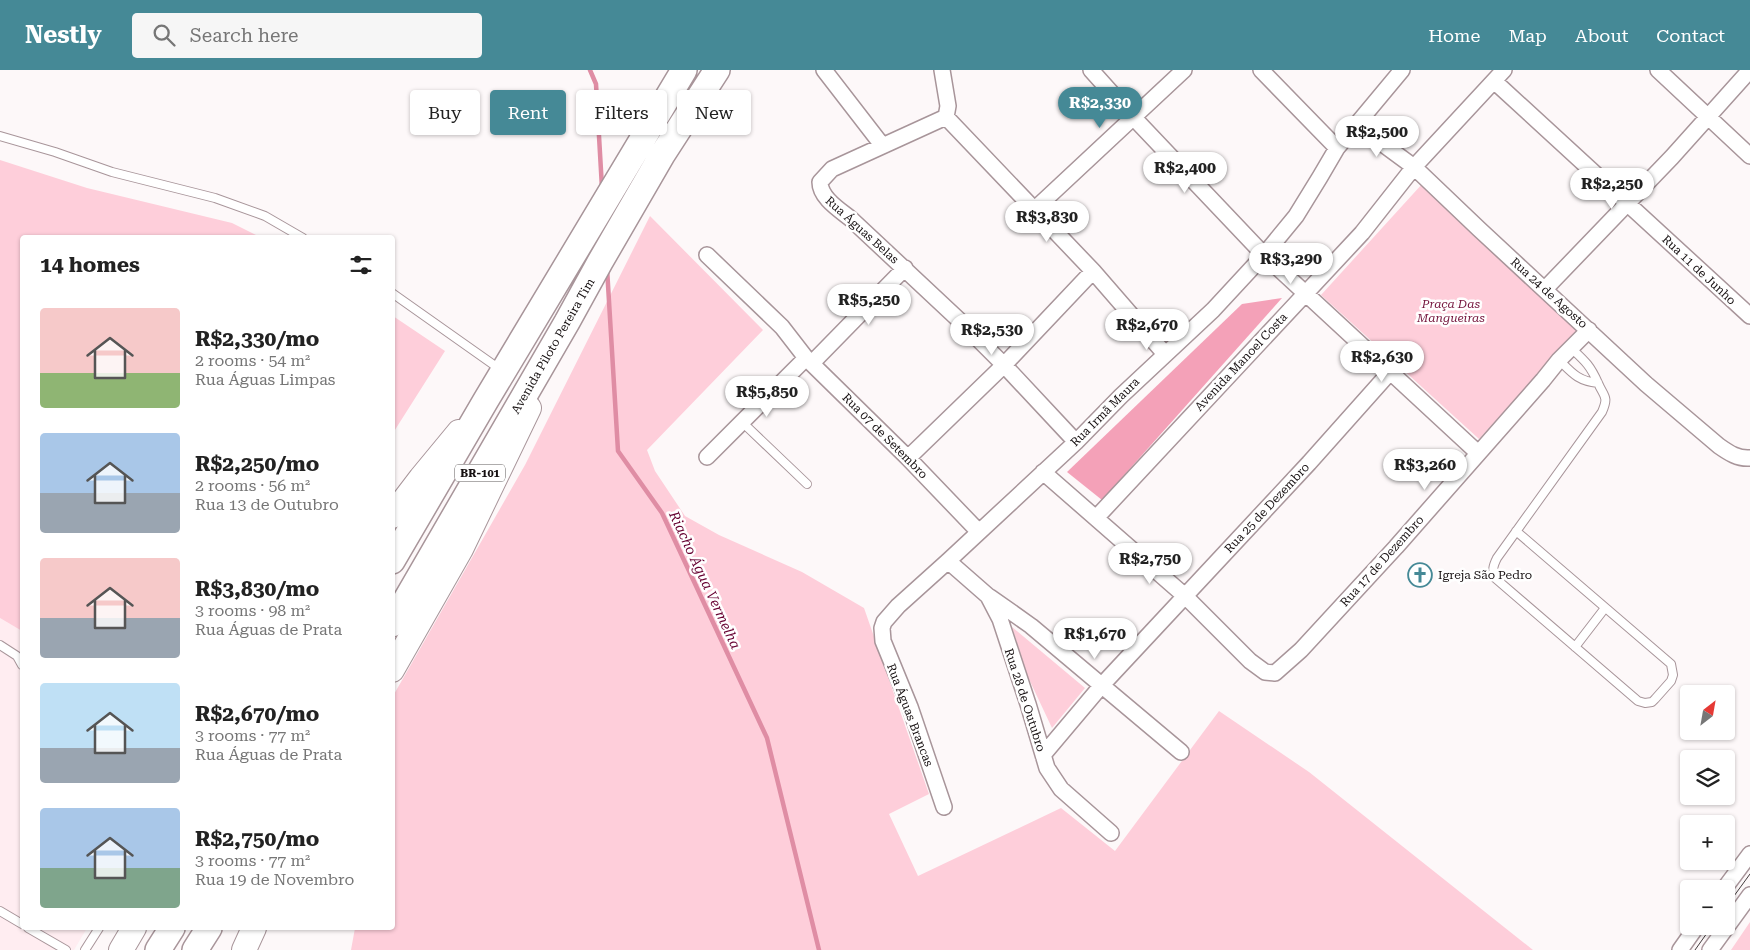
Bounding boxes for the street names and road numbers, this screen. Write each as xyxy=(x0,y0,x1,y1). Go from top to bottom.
street label: Rua Águas Belas xyxy=(823,193,902,267)
street label: Rua 11 de Junho xyxy=(1659,232,1739,308)
street label: Rua 24 de Agosto xyxy=(1508,255,1590,331)
street label: Avenida Piloto Pereira Tim xyxy=(508,276,598,416)
street label: Avenida Manoel Costa xyxy=(1192,310,1290,414)
street label: Rua Irmã Maura xyxy=(1068,374,1143,449)
street label: Rua 07 de Setembro xyxy=(839,390,931,482)
street label: Rua 25 de Dezembro xyxy=(1222,460,1312,556)
road number: BR-101 xyxy=(455,464,505,482)
street label: Rua 17 de Dezembro xyxy=(1337,513,1427,609)
street label: Rua 28 de Outubro xyxy=(1002,647,1048,753)
street label: Rua Águas Brancas xyxy=(884,662,936,769)

